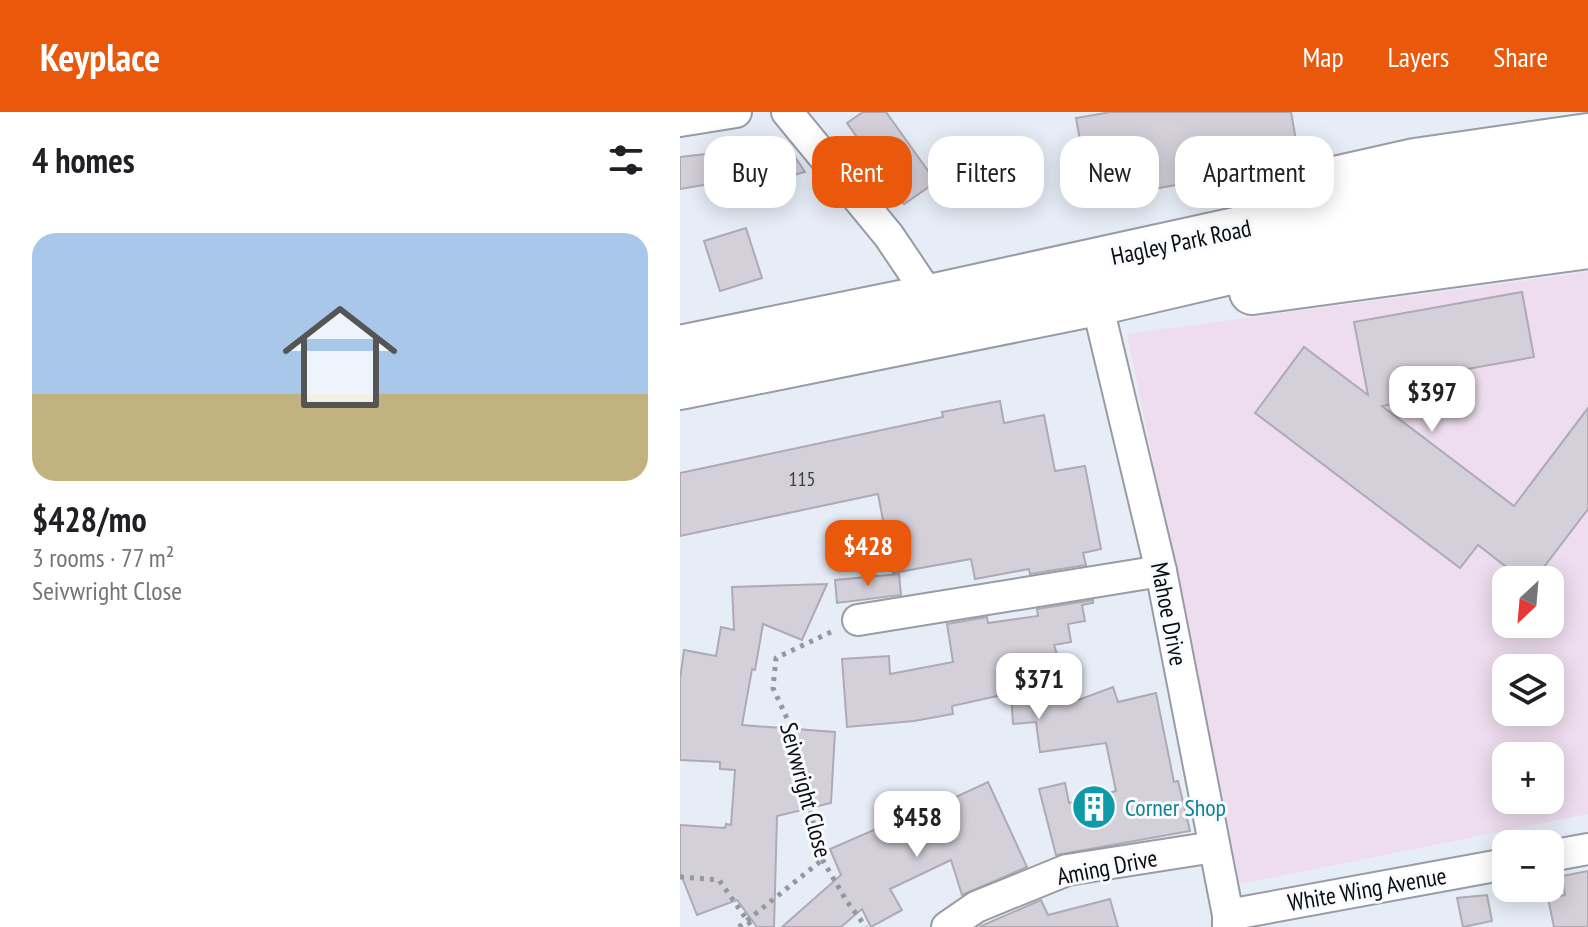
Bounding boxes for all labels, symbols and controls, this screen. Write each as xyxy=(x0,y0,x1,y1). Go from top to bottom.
text: Keyplace xyxy=(40,32,160,81)
text: Map xyxy=(1302,38,1344,75)
text: Layers xyxy=(1388,38,1449,75)
text: Share xyxy=(1493,38,1548,75)
chip: Buy xyxy=(704,136,796,208)
chip: Rent xyxy=(812,136,912,208)
chip: Filters xyxy=(928,136,1044,208)
chip: New xyxy=(1060,136,1159,208)
chip: Apartment xyxy=(1175,136,1334,208)
text: 4 homes xyxy=(32,138,135,182)
icon: filters xyxy=(604,138,648,182)
street label: Hagley Park Road xyxy=(1108,212,1254,272)
icon: home xyxy=(268,285,412,429)
pin: $397 xyxy=(1385,366,1479,434)
text: $397 xyxy=(1407,375,1457,408)
house number: 115 xyxy=(789,466,816,492)
text: $428/mo xyxy=(32,497,147,541)
pin: $428 xyxy=(821,520,915,588)
text: $428 xyxy=(843,529,893,562)
text: 3 rooms · 77 m² xyxy=(32,541,174,574)
street label: Mahoe Drive xyxy=(1144,560,1194,668)
north arrow xyxy=(1492,566,1564,638)
map controls xyxy=(1492,566,1564,902)
text: Seivwright Close xyxy=(32,574,182,607)
pin: $371 xyxy=(992,653,1086,721)
button: layers xyxy=(1492,654,1564,726)
text: $371 xyxy=(1014,662,1064,695)
street label: Seivwright Close xyxy=(773,719,839,861)
button: + xyxy=(1492,742,1564,814)
building icon: Corner Shop xyxy=(1070,783,1118,831)
pin: $458 xyxy=(870,791,964,859)
place label: Corner Shop xyxy=(1125,792,1226,823)
text: $458 xyxy=(892,800,942,833)
button: − xyxy=(1492,830,1564,902)
street label: Aming Drive xyxy=(1054,842,1160,892)
street label: White Wing Avenue xyxy=(1285,860,1449,918)

